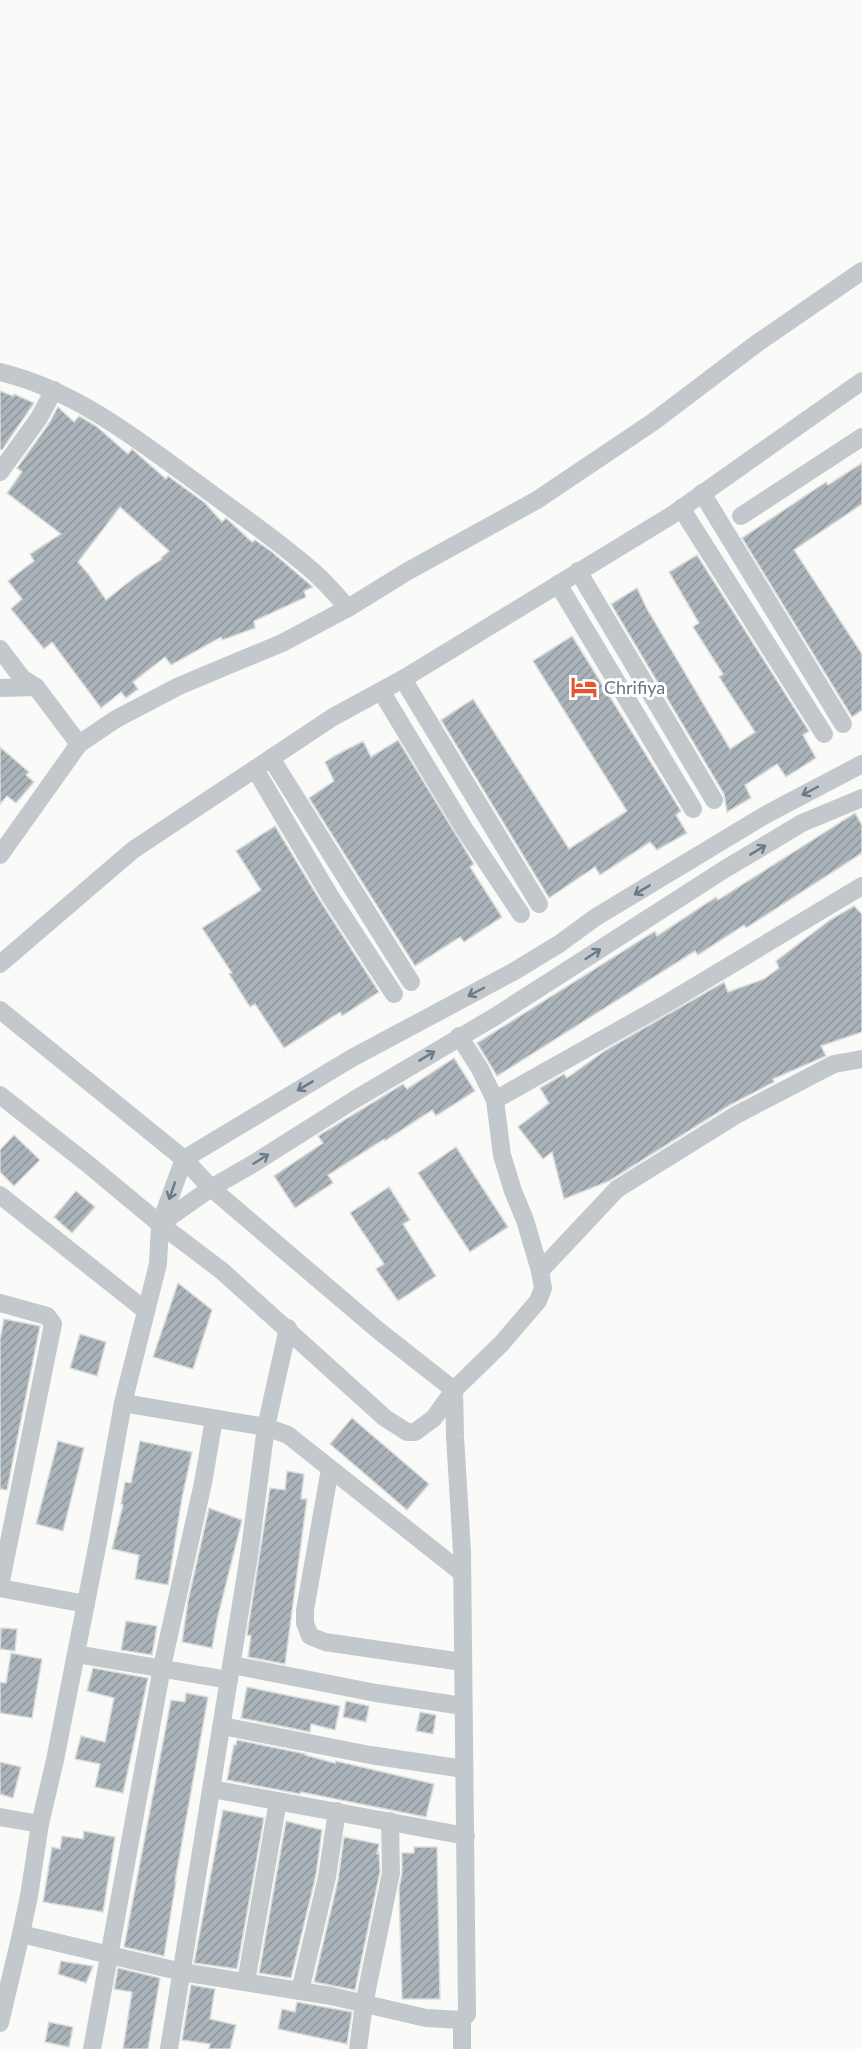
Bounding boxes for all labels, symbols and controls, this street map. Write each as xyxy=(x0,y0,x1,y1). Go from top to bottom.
hotel icon: Chrifiya xyxy=(569,672,599,702)
place label: Chrifiya xyxy=(604,676,665,698)
one-way arrow xyxy=(802,785,819,797)
one-way arrow xyxy=(749,843,766,855)
one-way arrow xyxy=(634,884,651,896)
one-way arrow xyxy=(585,948,601,960)
one-way arrow xyxy=(468,986,485,998)
one-way arrow xyxy=(418,1049,435,1061)
one-way arrow xyxy=(297,1080,314,1092)
one-way arrow xyxy=(253,1152,270,1165)
one-way arrow xyxy=(166,1182,177,1200)

